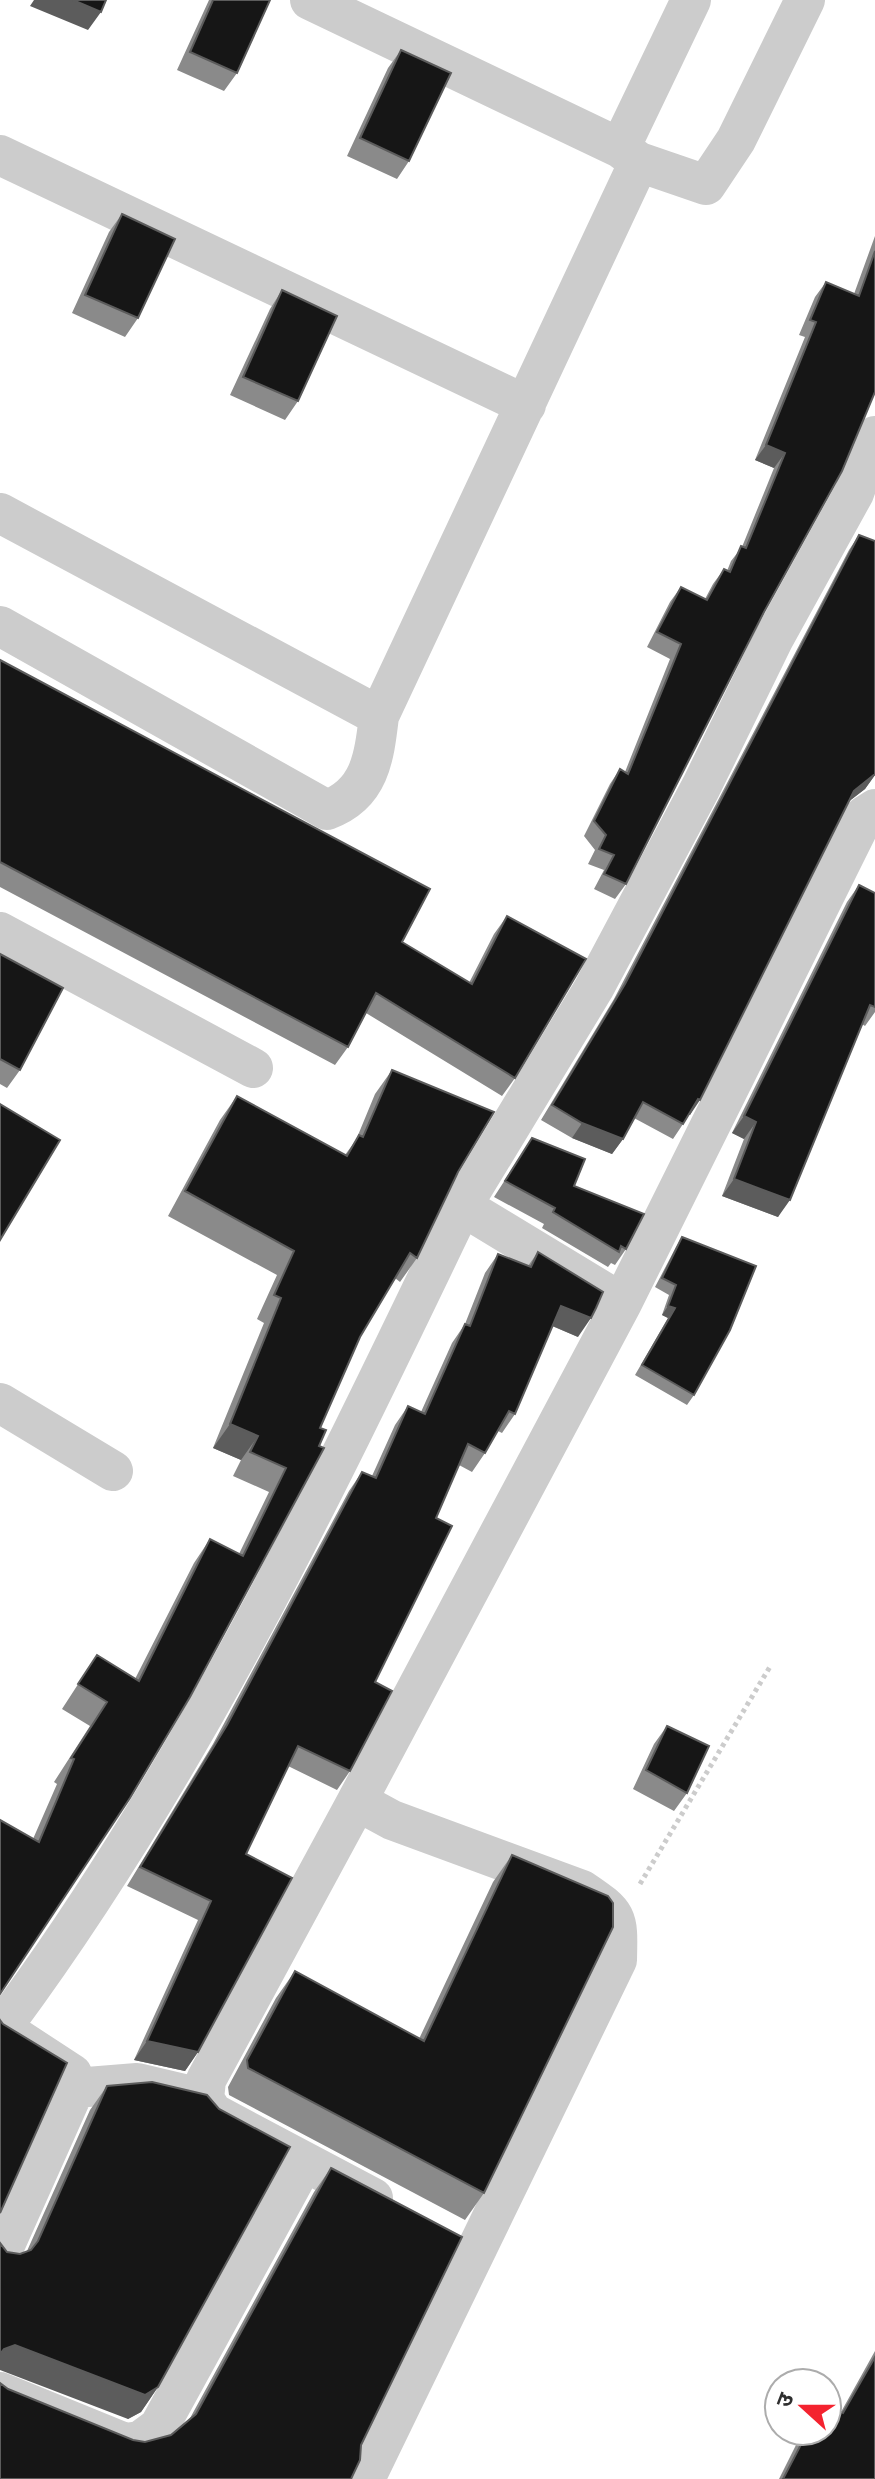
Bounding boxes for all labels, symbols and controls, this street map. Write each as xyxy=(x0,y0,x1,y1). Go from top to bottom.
north arrow xyxy=(763,2367,843,2447)
text: उ xyxy=(771,2388,801,2411)

